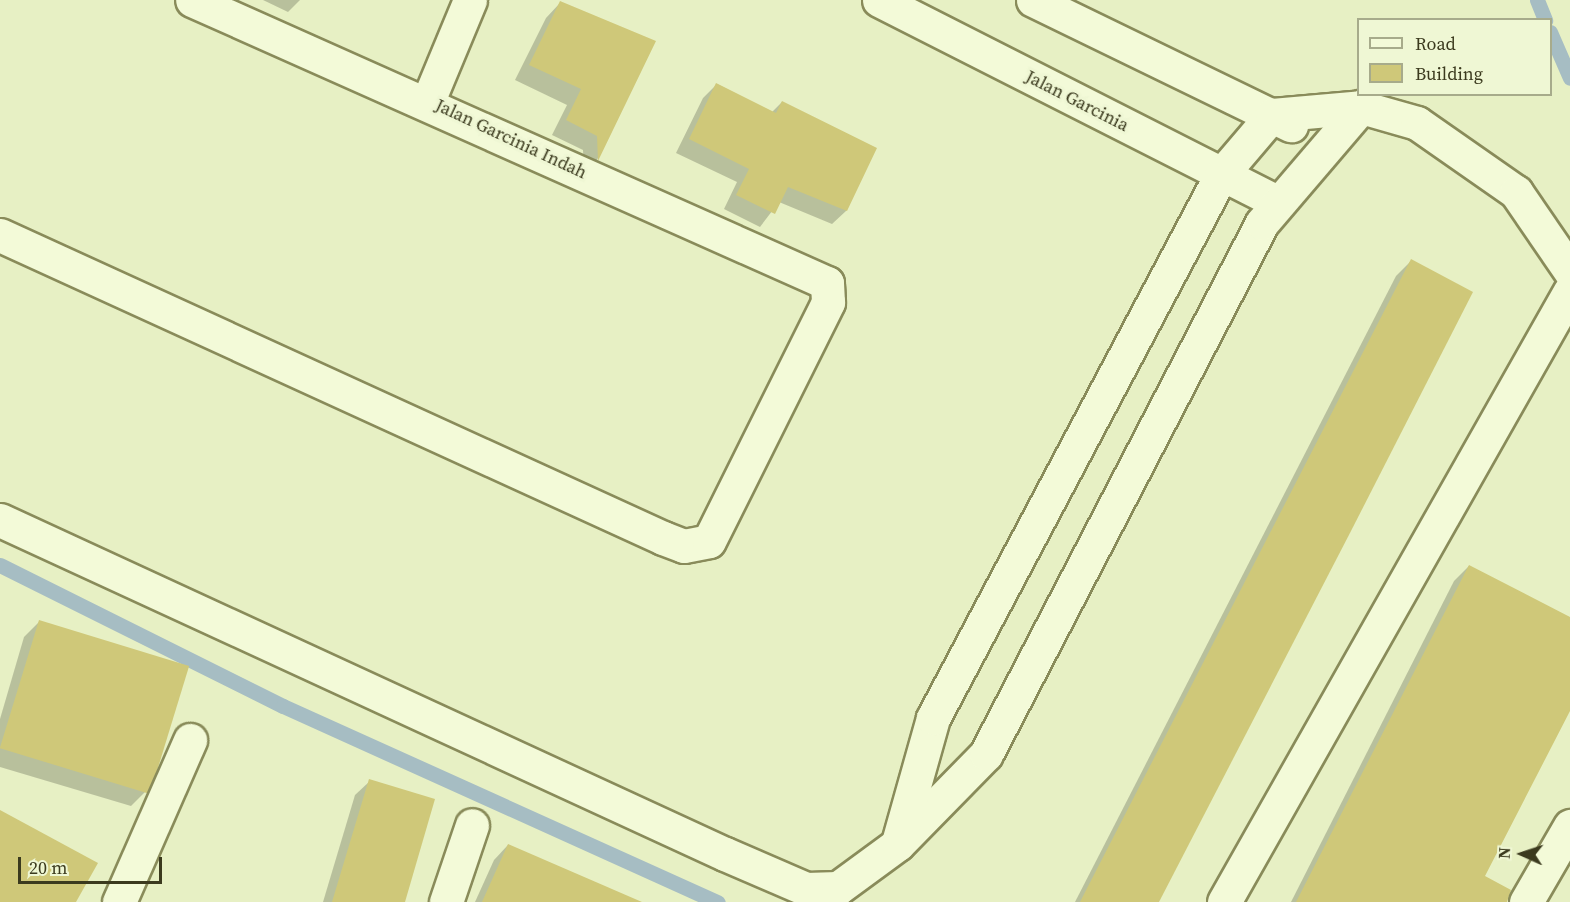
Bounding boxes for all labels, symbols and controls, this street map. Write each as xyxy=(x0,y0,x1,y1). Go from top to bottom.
legend xyxy=(1357,18,1552,96)
text: Road xyxy=(1415,31,1456,56)
text: Building xyxy=(1415,61,1483,86)
street label: Jalan Garcinia xyxy=(1022,66,1132,136)
street label: Jalan Garcinia Indah xyxy=(432,94,590,184)
north arrow xyxy=(1492,824,1552,884)
scale bar xyxy=(21,845,165,883)
text: N xyxy=(1493,847,1515,859)
text: 20 m xyxy=(29,855,67,880)

